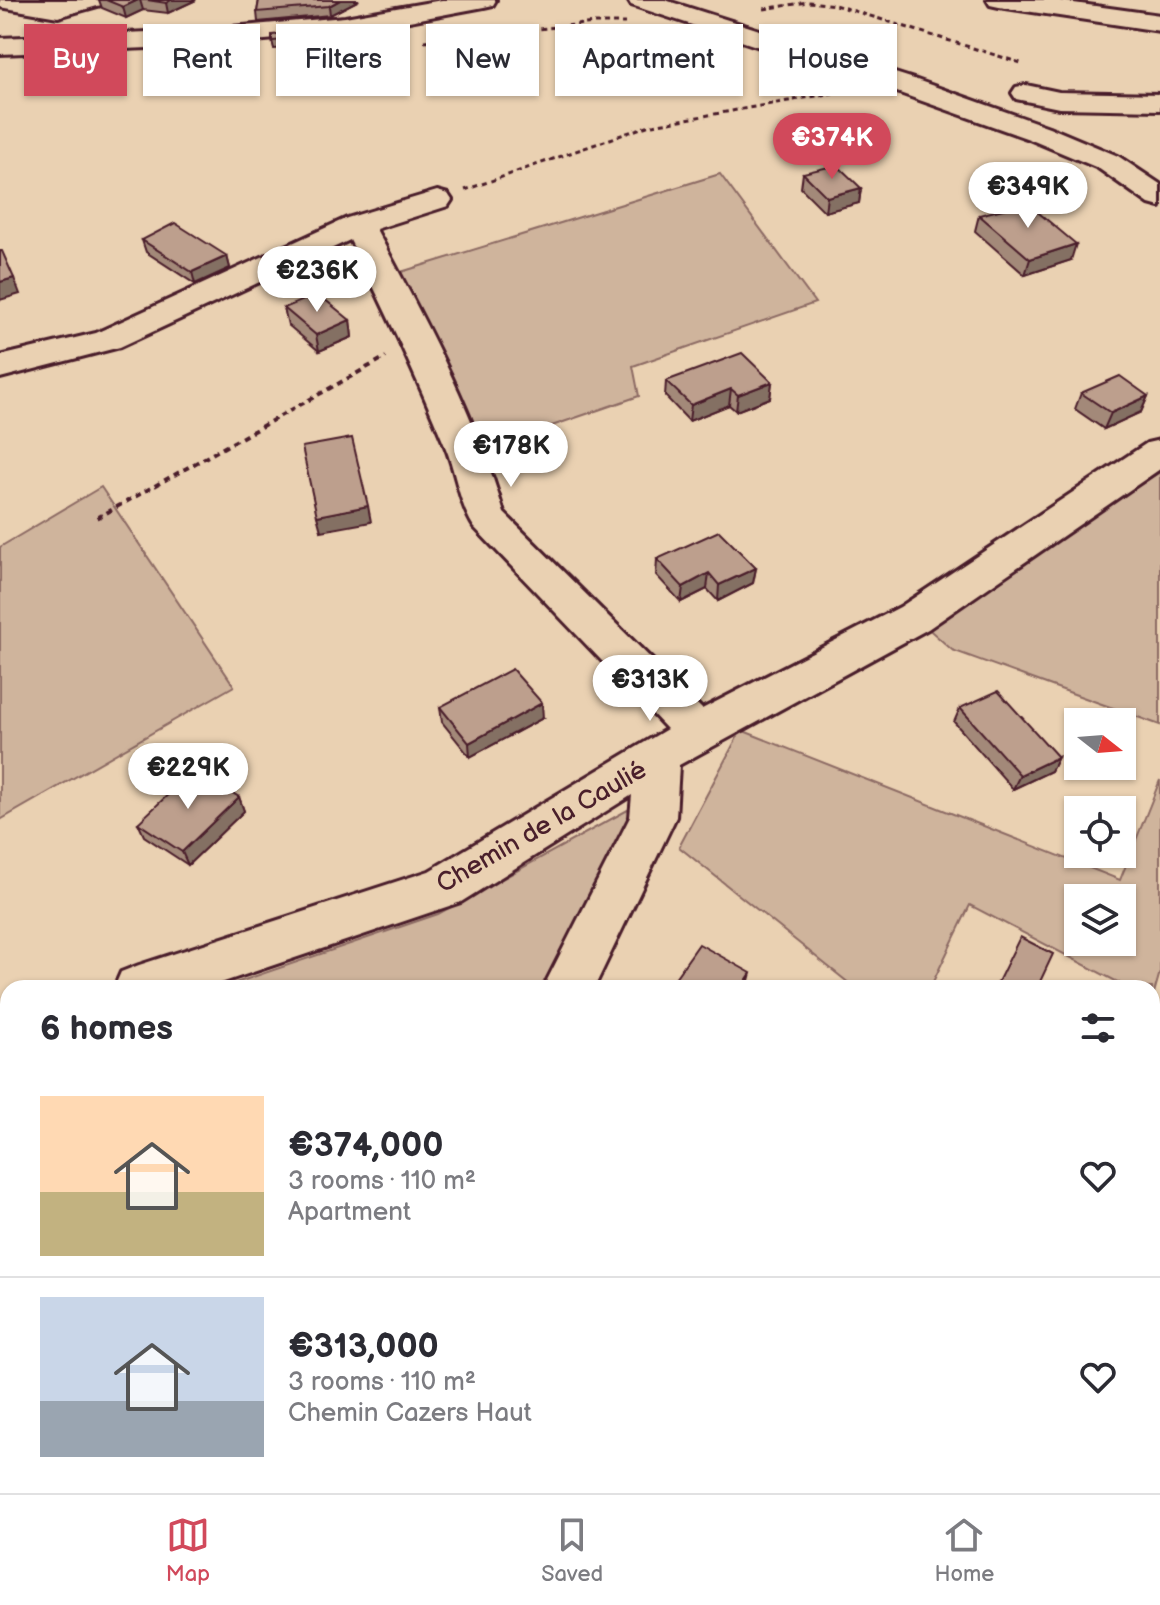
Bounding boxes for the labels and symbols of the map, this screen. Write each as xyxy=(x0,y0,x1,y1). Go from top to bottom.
pin: €374K xyxy=(776,113,888,181)
pin: €349K xyxy=(972,162,1084,230)
pin: €236K xyxy=(261,246,373,314)
pin: €178K xyxy=(455,421,567,489)
pin: €313K xyxy=(594,655,706,723)
north arrow xyxy=(1064,708,1136,780)
pin: €229K xyxy=(132,743,244,811)
street label: Chemin de la Caulié xyxy=(431,755,652,900)

